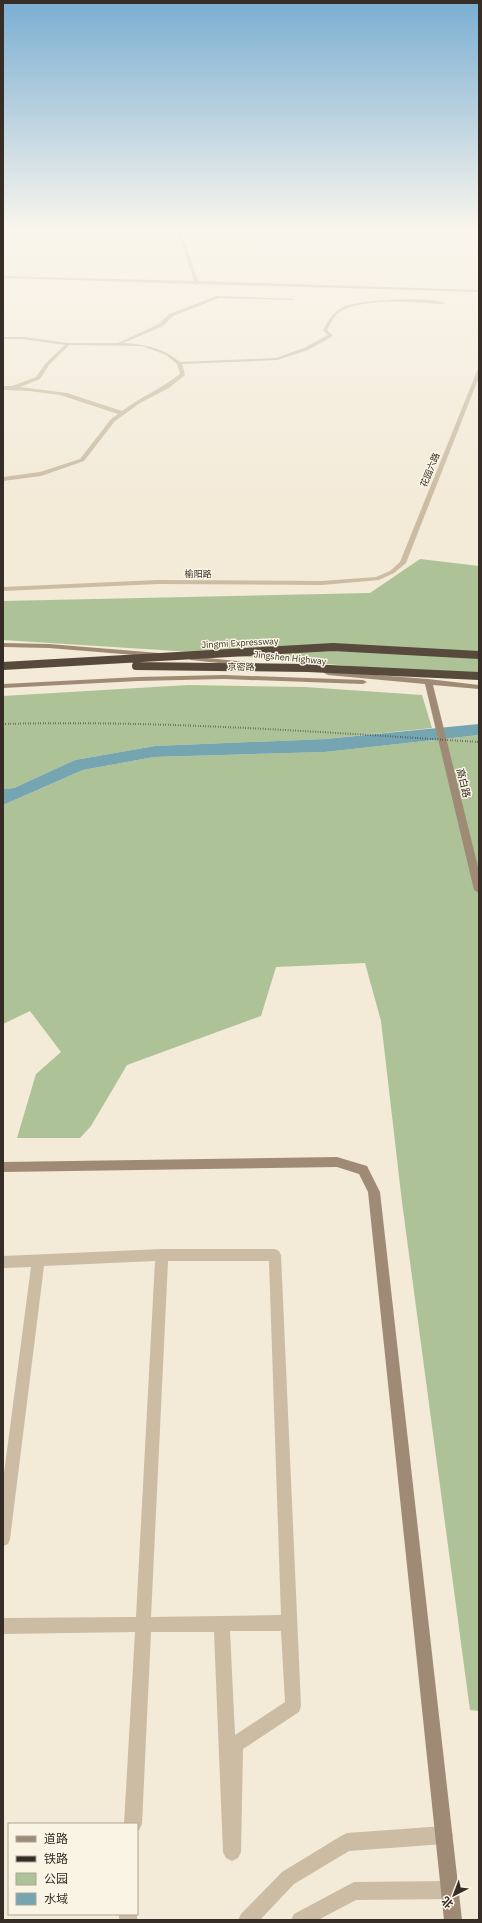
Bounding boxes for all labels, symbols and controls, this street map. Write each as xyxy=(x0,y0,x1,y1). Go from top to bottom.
street label: 花园六路 xyxy=(418,451,441,489)
street label: 榆阳路 xyxy=(184,568,212,579)
street label: Jingmi Expressway xyxy=(201,635,279,650)
street label: Jingshen Highway xyxy=(253,648,327,667)
street label: 京密路 xyxy=(227,661,255,672)
street label: 高白路 xyxy=(454,767,473,799)
legend xyxy=(8,1823,138,1915)
text: 道路 xyxy=(44,1831,68,1846)
text: 铁路 xyxy=(44,1851,68,1866)
text: 公园 xyxy=(44,1871,68,1886)
north arrow xyxy=(434,1875,474,1915)
text: 水域 xyxy=(44,1891,68,1906)
text: 北 xyxy=(439,1894,456,1911)

